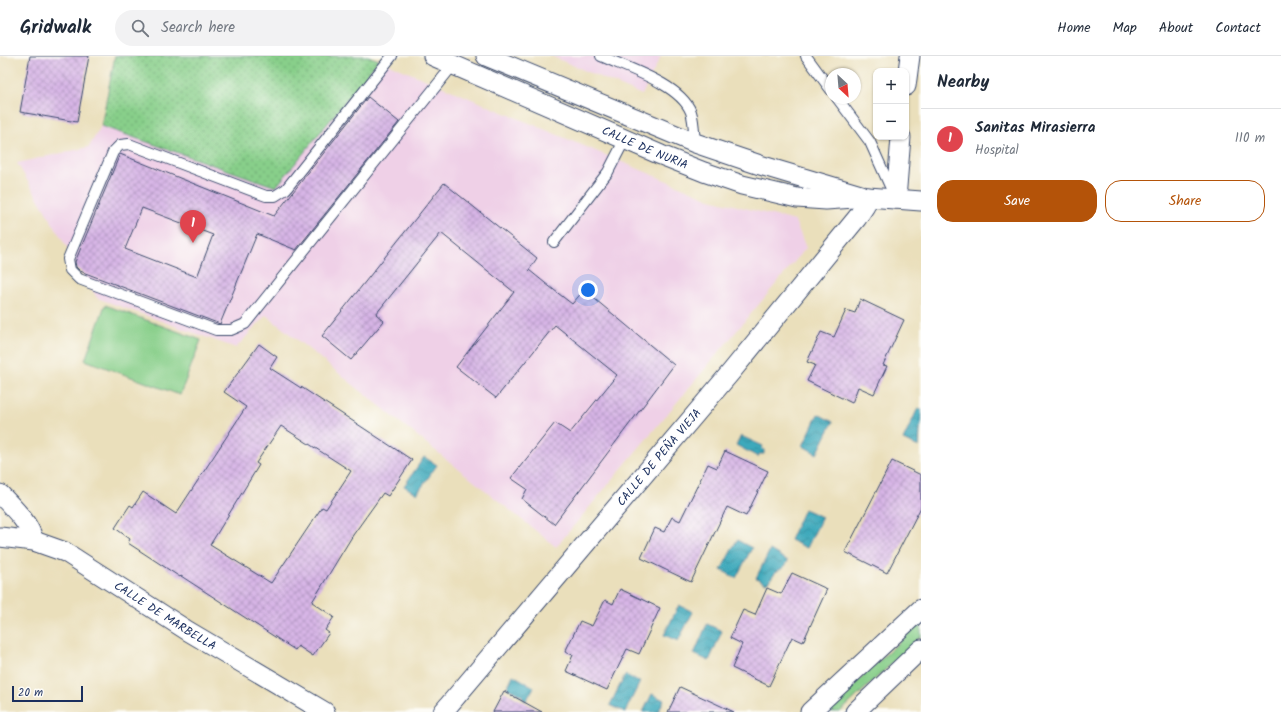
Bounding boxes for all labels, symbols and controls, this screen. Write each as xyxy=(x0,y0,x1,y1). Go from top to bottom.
search box xyxy=(115,10,395,46)
text: Gridwalk xyxy=(20,13,91,43)
text: Search here xyxy=(161,16,235,40)
icon: search xyxy=(129,17,151,39)
text: Home xyxy=(1057,17,1091,39)
text: Map xyxy=(1113,17,1137,39)
text: About xyxy=(1159,17,1193,39)
text: Contact xyxy=(1215,17,1261,39)
north arrow xyxy=(825,68,861,104)
map controls xyxy=(873,68,909,140)
button: + xyxy=(873,68,909,104)
text: Nearby xyxy=(937,69,989,96)
button: − xyxy=(873,104,909,140)
text: Sanitas Mirasierra xyxy=(975,116,1095,140)
street label: CALLE DE NURIA xyxy=(599,121,691,175)
text: 1 xyxy=(948,128,952,149)
text: 110 m xyxy=(1235,128,1265,149)
text: Hospital xyxy=(975,140,1019,161)
button: Save xyxy=(937,180,1097,222)
button: Share xyxy=(1105,180,1265,222)
pin: 1 xyxy=(180,210,206,243)
your location xyxy=(578,280,598,300)
street label: CALLE DE PEÑA VIEJA xyxy=(612,404,706,511)
street label: CALLE DE MARBELLA xyxy=(110,577,220,656)
scale bar xyxy=(12,684,83,703)
text: 20 m xyxy=(18,684,43,702)

